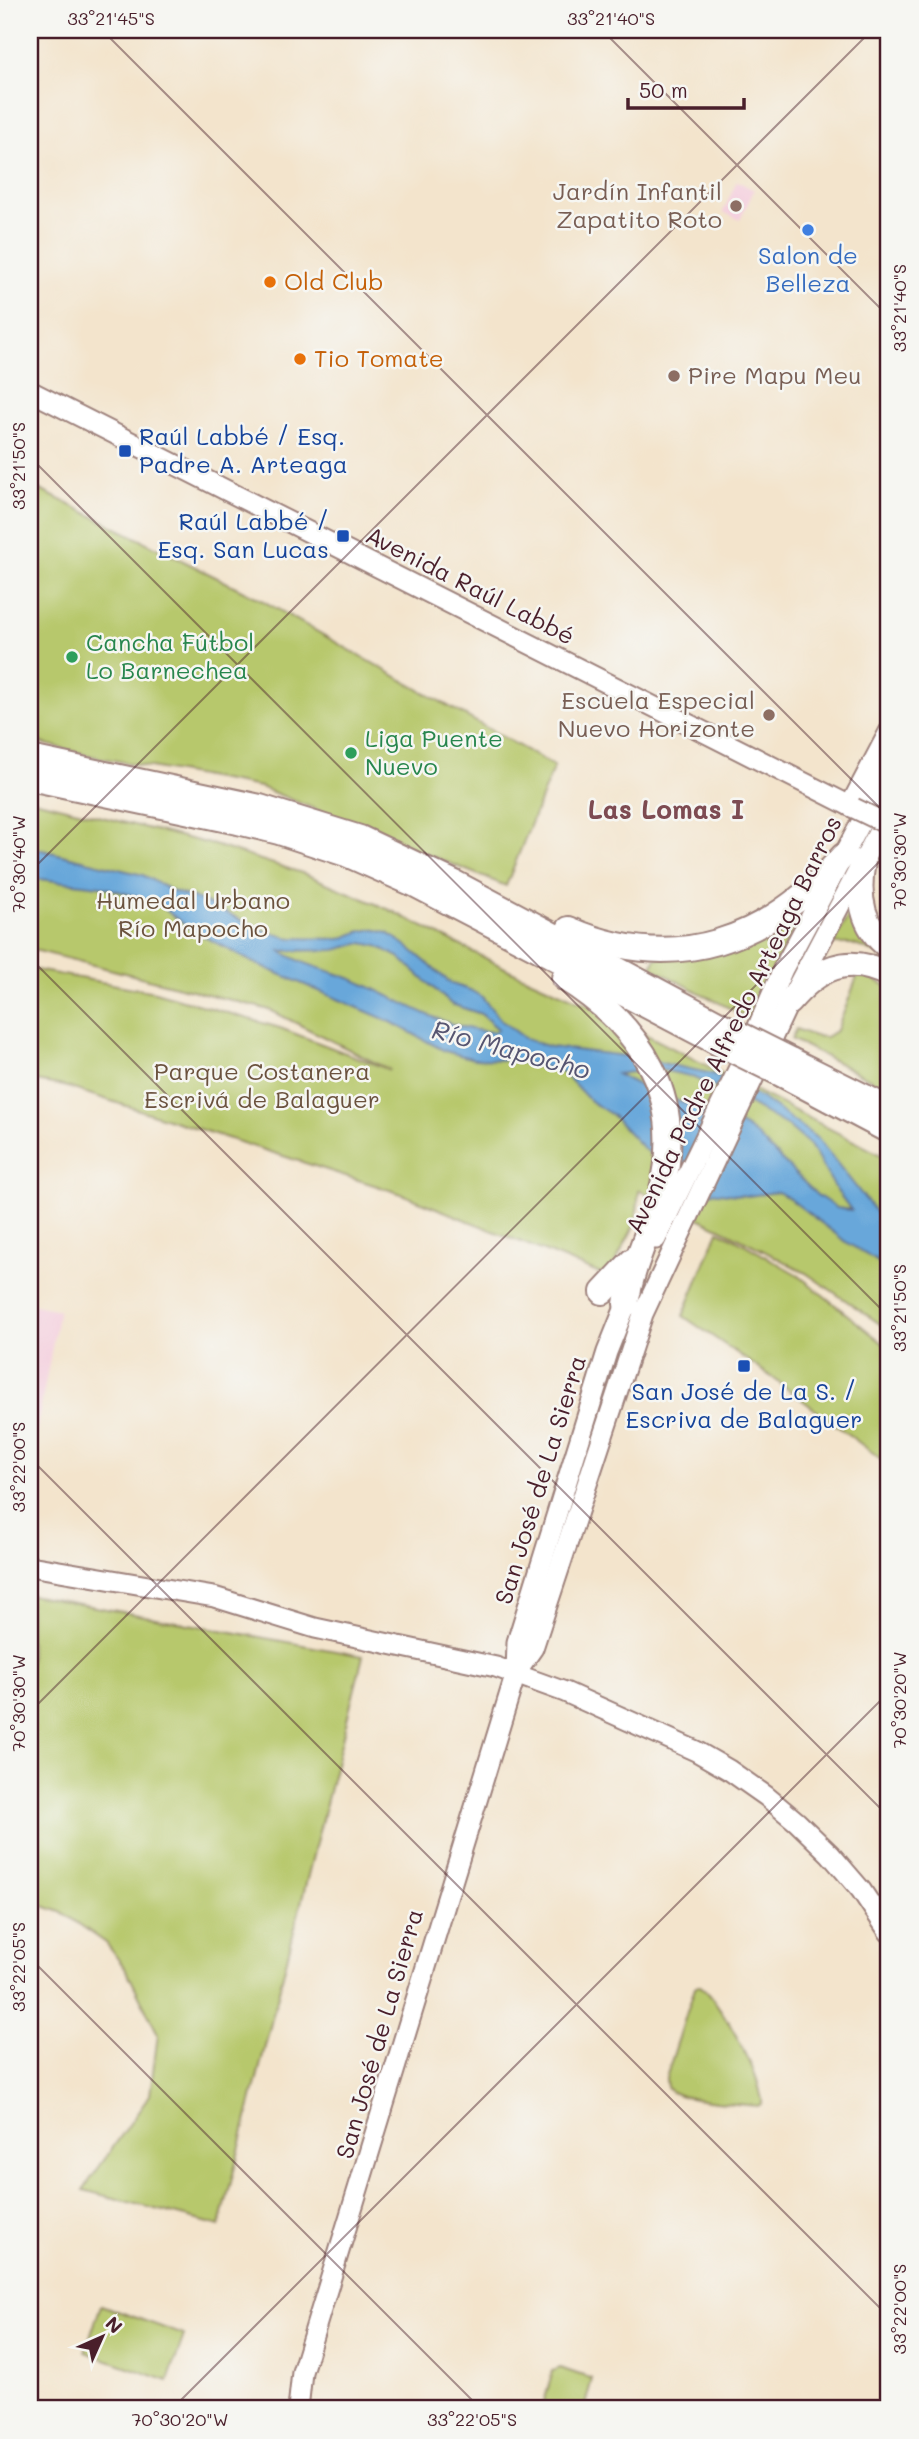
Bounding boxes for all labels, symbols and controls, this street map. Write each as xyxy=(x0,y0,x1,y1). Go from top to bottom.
text: 33°21'45"S xyxy=(67,6,155,30)
text: 33°21'40"S xyxy=(567,6,655,30)
scale bar xyxy=(628,66,744,110)
text: 50 m xyxy=(639,76,688,103)
place label: Jardín Infantil Zapatito Roto xyxy=(553,175,722,234)
marker: Jardín Infantil Zapatito Roto xyxy=(728,198,744,214)
marker: Salon de Belleza xyxy=(800,222,816,238)
place label: Salon de Belleza xyxy=(758,239,858,298)
text: 33°21'40"S xyxy=(887,264,911,352)
place label: Old Club xyxy=(284,265,384,296)
marker: Old Club xyxy=(262,274,278,290)
place label: Tio Tomate xyxy=(314,342,444,373)
marker: Tio Tomate xyxy=(292,351,308,367)
place label: Pire Mapu Meu xyxy=(688,359,861,390)
marker: Pire Mapu Meu xyxy=(666,368,682,384)
place label: Raúl Labbé / Esq. Padre A. Arteaga xyxy=(139,420,348,479)
text: 33°21'50"S xyxy=(6,422,30,510)
marker: Raúl Labbé / Esq. Padre A. Arteaga xyxy=(117,443,133,459)
place label: Raúl Labbé / Esq. San Lucas xyxy=(157,505,329,564)
street label: Avenida Raúl Labbé xyxy=(361,519,580,651)
marker: Raúl Labbé / Esq. San Lucas xyxy=(335,528,351,544)
place label: Cancha Fútbol Lo Barnechea xyxy=(86,626,254,685)
marker: Cancha Fútbol Lo Barnechea xyxy=(64,649,80,665)
place label: Escuela Especial Nuevo Horizonte xyxy=(558,684,755,743)
marker: Escuela Especial Nuevo Horizonte xyxy=(761,707,777,723)
place label: Liga Puente Nuevo xyxy=(365,722,503,781)
marker: Liga Puente Nuevo xyxy=(343,745,359,761)
district label: Las Lomas I xyxy=(588,792,744,826)
street label: Avenida Padre Alfredo Arteaga Barros xyxy=(618,810,848,1238)
text: 70°30'30"W xyxy=(887,812,911,910)
text: 70°30'40"W xyxy=(6,815,30,913)
park label: Humedal Urbano Río Mapocho xyxy=(96,884,290,943)
water label: Río Mapocho xyxy=(428,1012,594,1086)
park label: Parque Costanera Escrivá de Balaguer xyxy=(144,1055,380,1114)
text: 33°21'50"S xyxy=(887,1264,911,1352)
street label: San José de La Sierra xyxy=(487,1351,592,1608)
marker: San José de La S. / Escriva de Balaguer xyxy=(736,1358,752,1374)
place label: San José de La S. / Escriva de Balaguer xyxy=(626,1375,862,1434)
text: 33°22'00"S xyxy=(6,1422,30,1512)
text: 70°30'20"W xyxy=(887,1652,911,1748)
text: 70°30'30"W xyxy=(6,1654,30,1752)
street label: San José de La Sierra xyxy=(328,1905,429,2162)
text: 33°22'05"S xyxy=(6,1922,30,2012)
text: 33°22'00"S xyxy=(887,2264,911,2354)
north arrow xyxy=(66,2302,136,2372)
text: N xyxy=(100,2311,128,2339)
text: 70°30'20"W xyxy=(132,2407,228,2431)
text: 33°22'05"S xyxy=(427,2407,517,2431)

